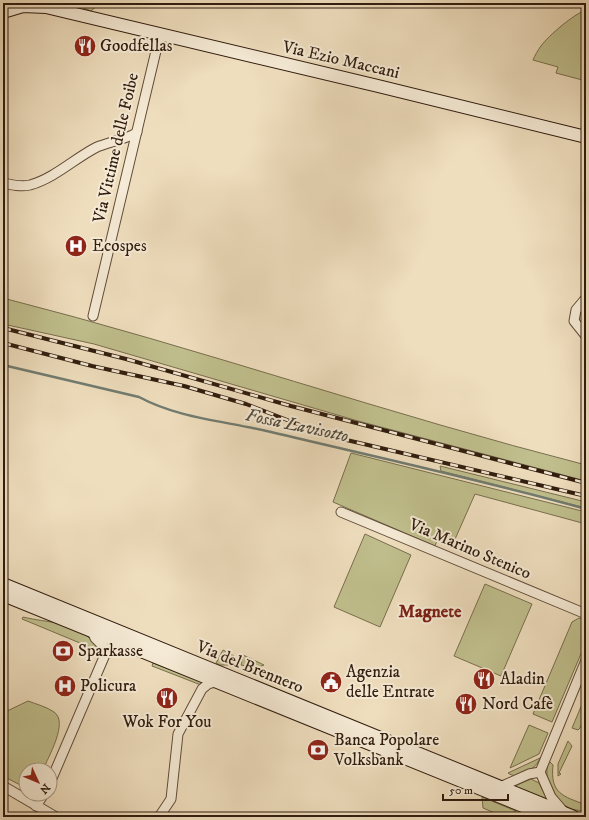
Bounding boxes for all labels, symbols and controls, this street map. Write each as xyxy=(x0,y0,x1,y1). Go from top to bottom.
restaurant icon: Goodfellas xyxy=(72,33,98,59)
place label: Goodfellas xyxy=(100,35,173,57)
street label: Via Ezio Maccani xyxy=(279,36,402,84)
street label: Via Vittime delle Foibe xyxy=(88,71,144,226)
hospital icon: Ecospes xyxy=(63,233,89,259)
place label: Ecospes xyxy=(92,235,147,257)
water label: Fossa Lavisotto xyxy=(244,404,351,448)
street label: Via Marino Stenico xyxy=(405,513,534,585)
district label: Magnete xyxy=(399,601,462,623)
street label: Via del Brennero xyxy=(192,635,307,698)
bank icon: Sparkasse xyxy=(50,638,76,664)
place label: Sparkasse xyxy=(78,640,143,662)
place label: Agenzia delle Entrate xyxy=(346,661,435,703)
restaurant icon: Aladin xyxy=(471,666,497,692)
place label: Aladin xyxy=(500,668,545,690)
public building icon: Agenzia delle Entrate xyxy=(318,669,344,695)
hospital icon: Policura xyxy=(52,673,78,699)
place label: Policura xyxy=(80,675,137,697)
restaurant icon: Wok For You xyxy=(154,685,180,711)
restaurant icon: Nord Cafè xyxy=(453,691,479,717)
place label: Nord Cafè xyxy=(482,693,553,715)
place label: Wok For You xyxy=(121,711,212,733)
place label: Banca Popolare Volksbank xyxy=(333,729,439,771)
bank icon: Banca Popolare Volksbank xyxy=(305,737,331,763)
north arrow xyxy=(18,762,58,802)
scale bar xyxy=(443,776,508,802)
text: N xyxy=(36,780,53,796)
text: 50 m xyxy=(449,783,473,798)

